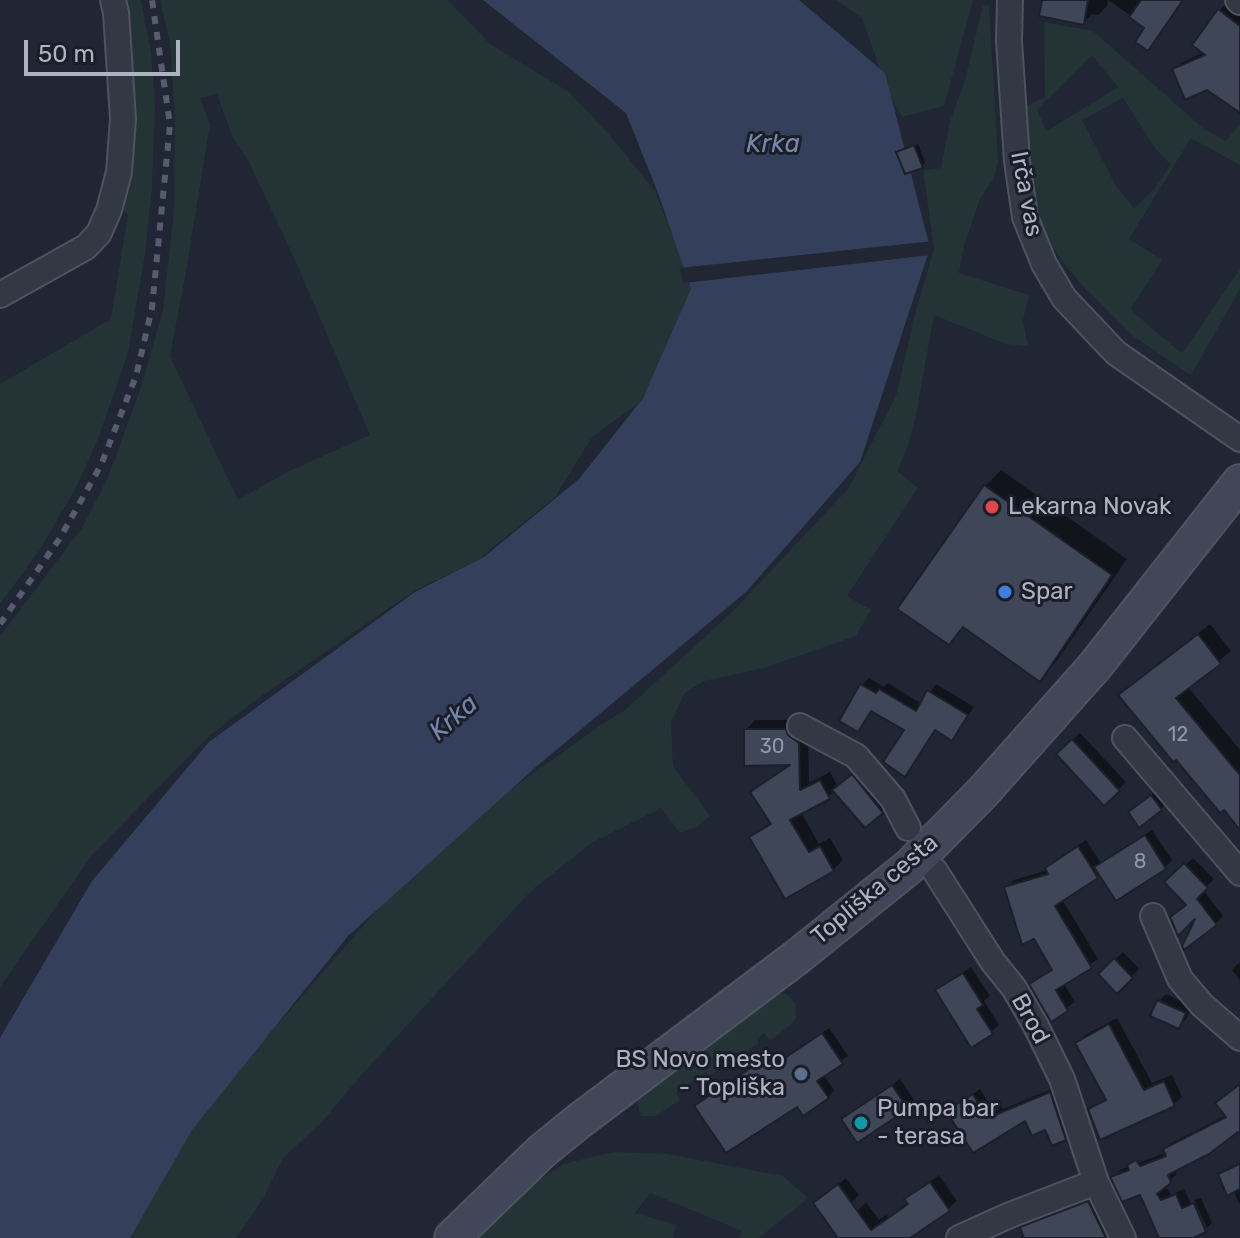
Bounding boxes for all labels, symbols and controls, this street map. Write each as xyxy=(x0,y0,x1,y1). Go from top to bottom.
scale bar xyxy=(28,24,184,74)
text: 50 m xyxy=(38,40,95,68)
water label: Krka xyxy=(746,128,800,160)
street label: Irča vas xyxy=(1004,149,1048,239)
place label: Lekarna Novak xyxy=(1008,493,1171,521)
marker: Lekarna Novak xyxy=(983,498,1001,516)
place label: Spar xyxy=(1021,578,1073,606)
marker: Spar xyxy=(996,583,1014,601)
water label: Krka xyxy=(423,689,485,747)
house number: 12 xyxy=(1168,723,1188,747)
house number: 30 xyxy=(760,735,784,759)
street label: Topliška cesta xyxy=(806,829,944,951)
house number: 8 xyxy=(1134,850,1146,874)
street label: Brod xyxy=(1005,989,1055,1049)
place label: BS Novo mesto - Topliška xyxy=(615,1046,785,1102)
marker: BS Novo mesto - Topliška xyxy=(792,1065,810,1083)
place label: Pumpa bar - terasa xyxy=(877,1095,998,1151)
marker: Pumpa bar - terasa xyxy=(852,1114,870,1132)

